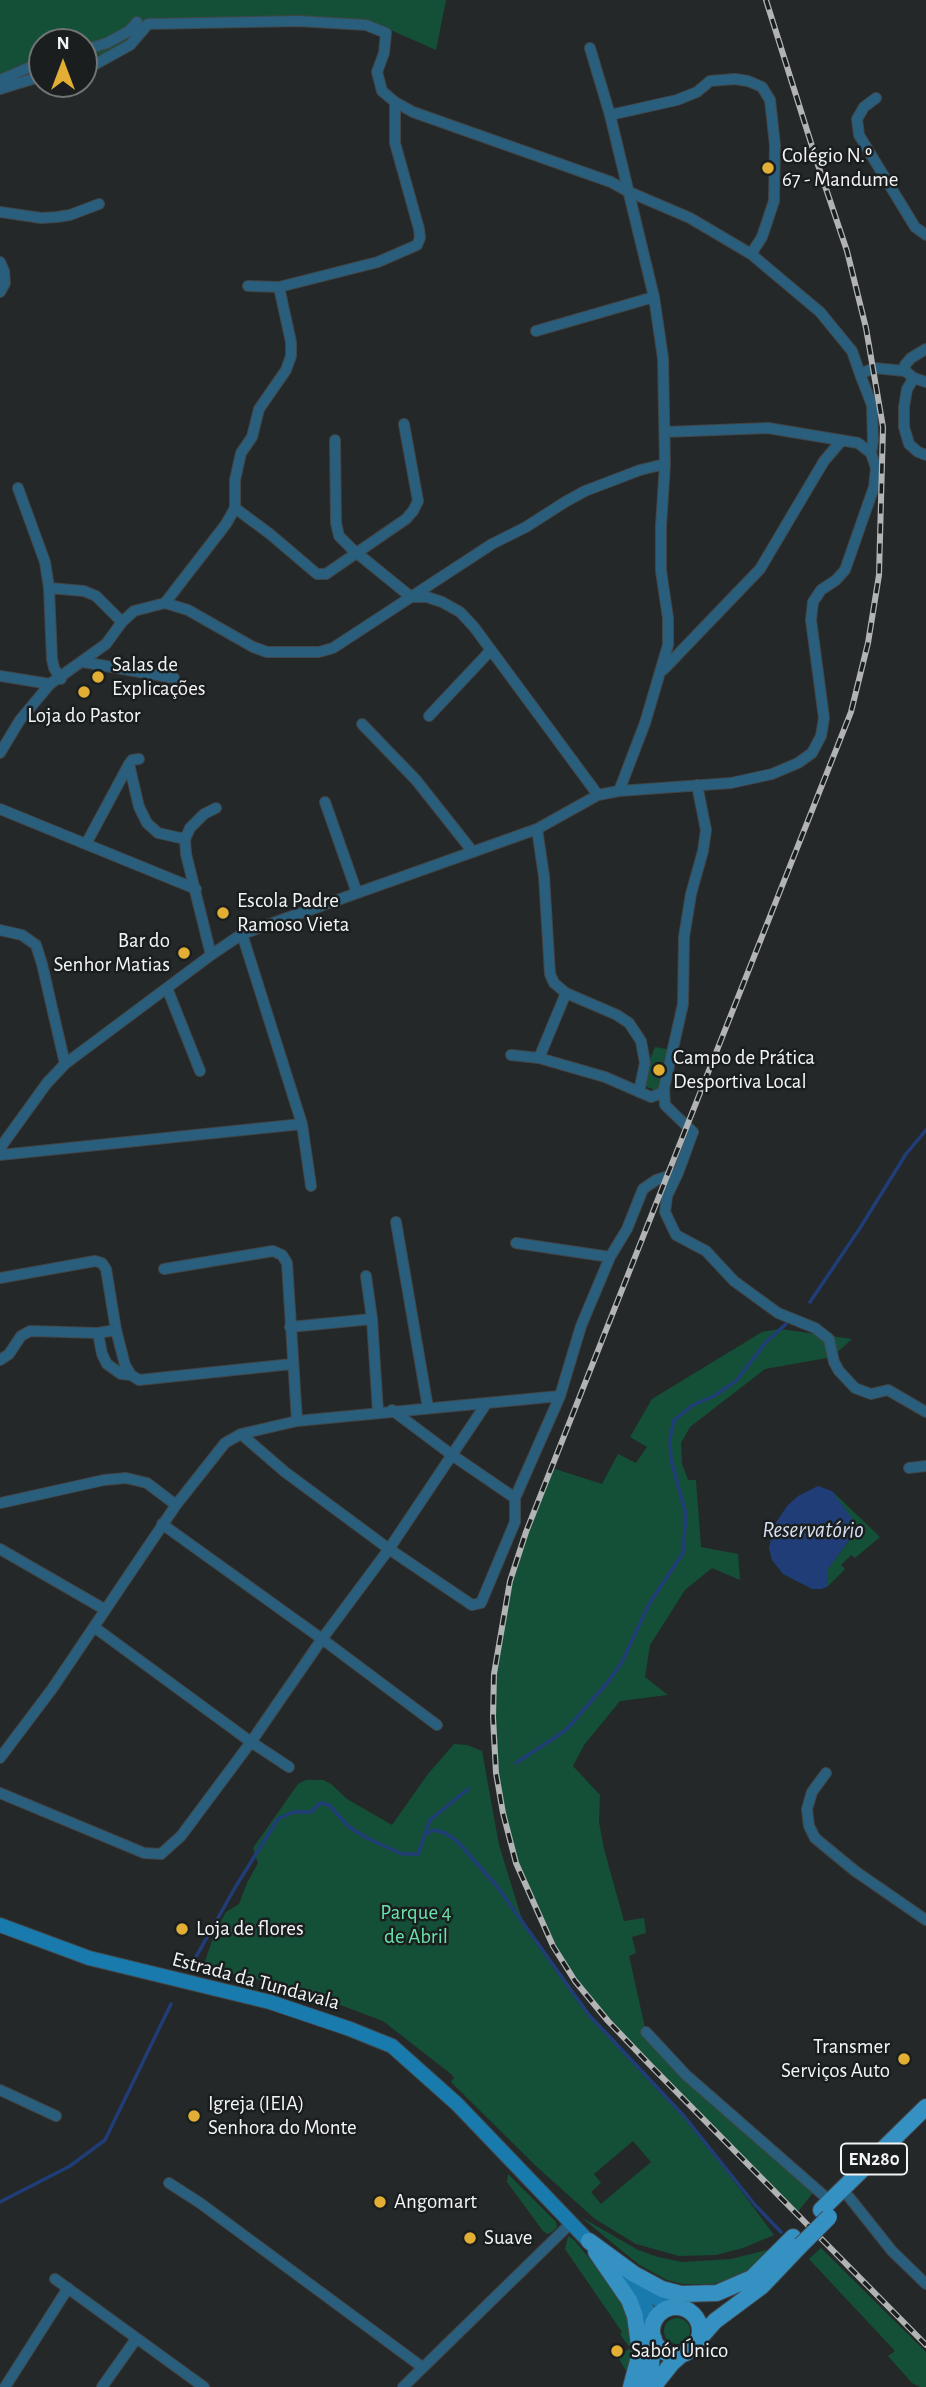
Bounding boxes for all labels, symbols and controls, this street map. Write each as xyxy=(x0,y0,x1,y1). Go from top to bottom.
north arrow xyxy=(28,28,98,98)
text: N xyxy=(56,34,70,53)
place label: Colégio N.º 67 - Mandume xyxy=(782,143,899,193)
marker: Colégio N.º 67 - Mandume xyxy=(760,160,776,176)
place label: Salas de Explicações xyxy=(112,652,206,702)
marker: Salas de Explicações xyxy=(90,669,106,685)
marker: Loja do Pastor xyxy=(76,684,92,700)
place label: Loja do Pastor xyxy=(27,703,141,729)
place label: Escola Padre Ramoso Vieta xyxy=(237,888,349,938)
marker: Escola Padre Ramoso Vieta xyxy=(215,905,231,921)
place label: Bar do Senhor Matias xyxy=(53,928,170,978)
marker: Bar do Senhor Matias xyxy=(176,945,192,961)
place label: Campo de Prática Desportiva Local xyxy=(673,1045,815,1095)
marker: Campo de Prática Desportiva Local xyxy=(651,1062,667,1078)
water label: Reservatório xyxy=(762,1516,864,1544)
park label: Parque 4 de Abril xyxy=(380,1900,452,1950)
place label: Loja de flores xyxy=(196,1916,304,1942)
marker: Loja de flores xyxy=(174,1921,190,1937)
street label: Estrada da Tundavala xyxy=(169,1947,343,2015)
place label: Transmer Serviços Auto xyxy=(781,2034,890,2084)
marker: Transmer Serviços Auto xyxy=(896,2051,912,2067)
place label: Igreja (IEIA) Senhora do Monte xyxy=(208,2091,357,2141)
marker: Igreja (IEIA) Senhora do Monte xyxy=(186,2108,202,2124)
road number: EN280 xyxy=(841,2144,907,2174)
place label: Angomart xyxy=(394,2189,477,2215)
marker: Angomart xyxy=(372,2194,388,2210)
place label: Suave xyxy=(484,2225,532,2251)
marker: Suave xyxy=(462,2230,478,2246)
place label: Sabór Único xyxy=(631,2338,728,2364)
marker: Sabór Único xyxy=(609,2343,625,2359)

